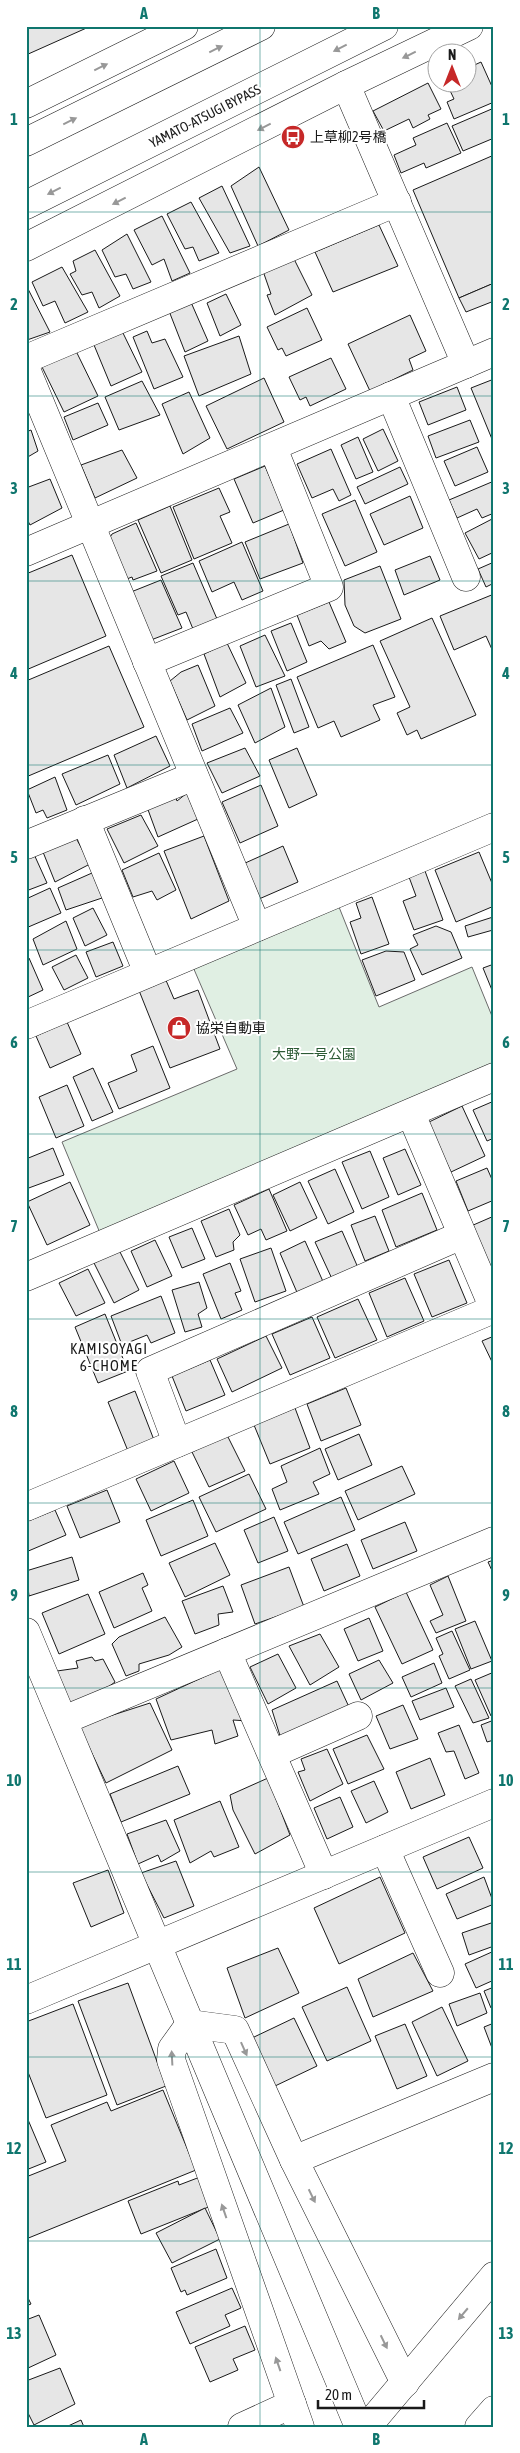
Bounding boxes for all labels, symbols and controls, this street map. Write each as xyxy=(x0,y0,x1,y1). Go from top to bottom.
text: A xyxy=(139,4,148,22)
text: B xyxy=(372,4,380,22)
north arrow xyxy=(428,42,478,92)
one-way arrow xyxy=(333,44,347,52)
one-way arrow xyxy=(209,45,223,53)
text: N xyxy=(448,47,456,63)
one-way arrow xyxy=(402,51,417,59)
one-way arrow xyxy=(94,63,109,71)
street label: YAMATO-ATSUGI BYPASS xyxy=(147,81,263,151)
text: 1 xyxy=(10,110,18,128)
text: 1 xyxy=(502,110,510,128)
one-way arrow xyxy=(63,117,77,125)
one-way arrow xyxy=(257,123,271,131)
bus stop icon: 上草柳2号橋 xyxy=(280,124,306,150)
place label: 上草柳2号橋 xyxy=(310,129,387,145)
one-way arrow xyxy=(47,187,61,195)
one-way arrow xyxy=(112,197,126,205)
text: 2 xyxy=(10,295,18,313)
text: 2 xyxy=(502,295,510,313)
text: 3 xyxy=(10,479,18,497)
text: 3 xyxy=(502,479,510,497)
text: 4 xyxy=(9,664,18,682)
text: 4 xyxy=(501,664,510,682)
text: 5 xyxy=(10,848,18,866)
text: 5 xyxy=(502,848,510,866)
shop icon: 協栄自動車 xyxy=(166,1015,192,1041)
place label: 協栄自動車 xyxy=(196,1020,266,1036)
text: 6 xyxy=(10,1033,18,1051)
text: 6 xyxy=(502,1033,510,1051)
park label: 大野一号公園 xyxy=(272,1046,356,1062)
text: 7 xyxy=(10,1217,18,1235)
text: 7 xyxy=(502,1217,510,1235)
district label: KAMISOYAGI 6-CHOME xyxy=(70,1340,148,1374)
text: 8 xyxy=(10,1402,18,1420)
text: 8 xyxy=(502,1402,510,1420)
text: 9 xyxy=(10,1586,18,1604)
text: 9 xyxy=(502,1586,510,1604)
text: 10 xyxy=(6,1771,22,1789)
text: 10 xyxy=(498,1771,514,1789)
text: 11 xyxy=(6,1955,22,1973)
text: 11 xyxy=(498,1955,514,1973)
one-way arrow xyxy=(240,2042,248,2056)
one-way arrow xyxy=(168,2049,176,2065)
text: 12 xyxy=(6,2139,22,2157)
text: 12 xyxy=(498,2139,514,2157)
one-way arrow xyxy=(308,2189,316,2203)
one-way arrow xyxy=(220,2203,228,2218)
one-way arrow xyxy=(457,2307,468,2320)
text: 13 xyxy=(6,2324,22,2342)
text: 13 xyxy=(498,2324,514,2342)
one-way arrow xyxy=(380,2335,388,2349)
one-way arrow xyxy=(274,2357,281,2372)
scale bar xyxy=(318,2378,424,2410)
text: 20 m xyxy=(325,2386,352,2403)
text: A xyxy=(139,2430,148,2448)
text: B xyxy=(372,2430,380,2448)

